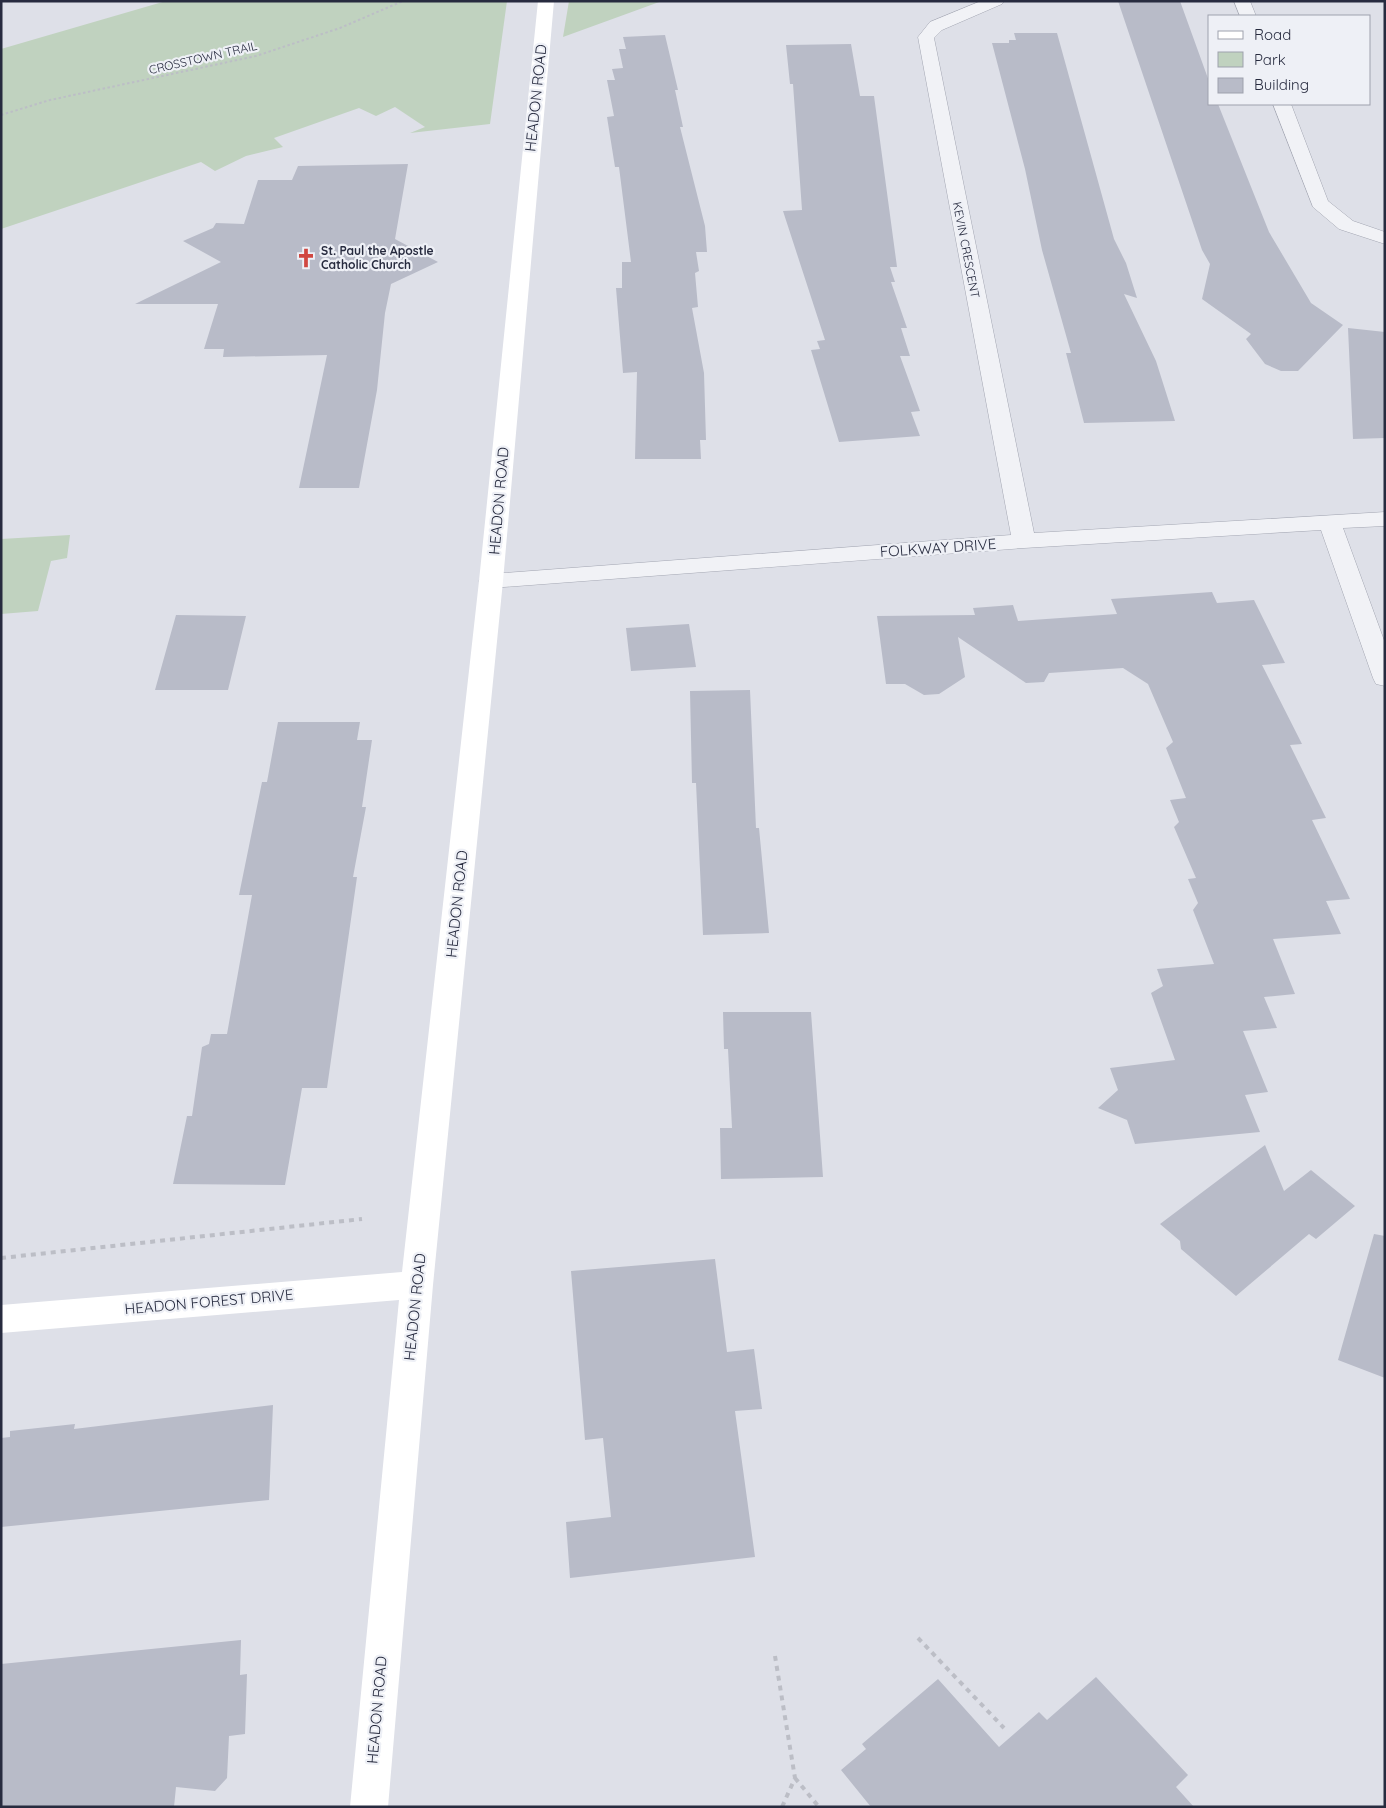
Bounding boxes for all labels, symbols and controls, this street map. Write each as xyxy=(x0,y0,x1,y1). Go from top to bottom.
legend xyxy=(1208,15,1371,105)
text: Road xyxy=(1254,25,1291,44)
street label: CROSSTOWN TRAIL xyxy=(147,38,259,77)
street label: HEADON ROAD xyxy=(520,43,551,153)
text: Park xyxy=(1254,50,1286,69)
text: Building xyxy=(1254,75,1309,94)
street label: KEVIN CRESCENT xyxy=(950,200,983,299)
place label: St. Paul the Apostle Catholic Church xyxy=(321,243,434,272)
church icon: St. Paul the Apostle Catholic Church xyxy=(295,247,317,269)
street label: HEADON ROAD xyxy=(484,446,513,556)
street label: FOLKWAY DRIVE xyxy=(879,534,997,561)
street label: HEADON ROAD xyxy=(441,849,472,959)
street label: HEADON ROAD xyxy=(399,1252,430,1362)
street label: HEADON FOREST DRIVE xyxy=(124,1285,294,1318)
street label: HEADON ROAD xyxy=(362,1655,391,1765)

